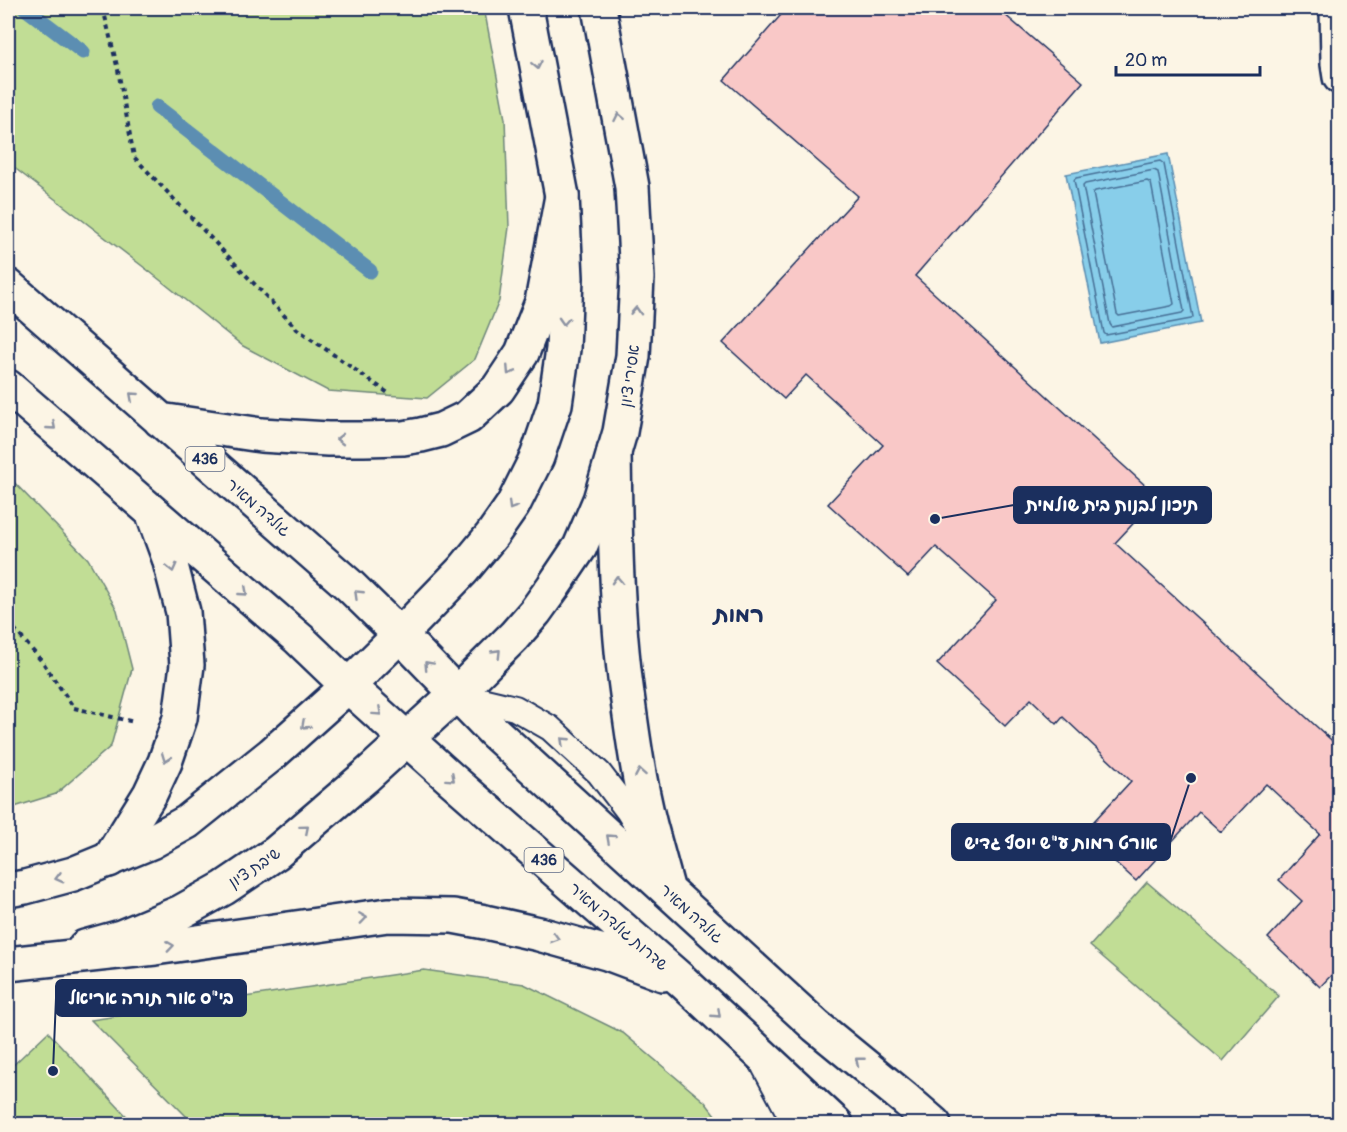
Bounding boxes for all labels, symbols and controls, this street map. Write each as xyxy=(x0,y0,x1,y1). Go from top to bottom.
scale bar xyxy=(1116,39,1260,77)
text: 20 m xyxy=(1125,49,1167,72)
one-way arrow xyxy=(530,60,543,70)
one-way arrow xyxy=(613,113,626,123)
one-way arrow xyxy=(629,307,642,316)
one-way arrow xyxy=(558,316,571,325)
street label: אסירי ציון xyxy=(616,344,644,409)
one-way arrow xyxy=(506,364,517,375)
one-way arrow xyxy=(129,392,140,403)
one-way arrow xyxy=(45,418,56,429)
one-way arrow xyxy=(335,433,344,445)
road number: 436 xyxy=(186,447,224,471)
street label: גולדה מאיר xyxy=(222,474,295,541)
callout: תיכון לבנות בית שולמית xyxy=(1014,487,1211,523)
text: תיכון לבנות בית שולמית xyxy=(1024,494,1198,517)
one-way arrow xyxy=(508,500,520,510)
one-way arrow xyxy=(164,562,177,572)
one-way arrow xyxy=(611,575,624,584)
one-way arrow xyxy=(237,585,248,596)
one-way arrow xyxy=(355,591,366,602)
district label: רמות xyxy=(712,601,764,629)
one-way arrow xyxy=(490,649,501,660)
one-way arrow xyxy=(425,661,436,672)
one-way arrow xyxy=(371,705,381,716)
one-way arrow xyxy=(301,718,311,729)
one-way arrow xyxy=(561,738,572,749)
one-way arrow xyxy=(160,752,173,763)
one-way arrow xyxy=(634,768,647,778)
one-way arrow xyxy=(444,771,455,782)
callout: אורט רמות ע"ש יוסף גדיש xyxy=(952,824,1170,860)
one-way arrow xyxy=(298,825,309,836)
text: אורט רמות ע"ש יוסף גדיש xyxy=(964,832,1158,855)
one-way arrow xyxy=(606,834,617,845)
street label: שיבת ציון xyxy=(225,843,285,892)
road number: 436 xyxy=(524,848,564,872)
one-way arrow xyxy=(54,871,65,883)
street label: שדרות גולדה מאיר xyxy=(565,878,672,975)
street label: גולדה מאיר xyxy=(655,880,727,948)
one-way arrow xyxy=(358,912,368,925)
one-way arrow xyxy=(550,931,560,944)
one-way arrow xyxy=(165,941,175,953)
callout: בי"ס אור תורה אריאל xyxy=(56,980,246,1016)
text: בי"ס אור תורה אריאל xyxy=(68,987,234,1010)
one-way arrow xyxy=(710,1007,721,1018)
one-way arrow xyxy=(855,1057,866,1068)

